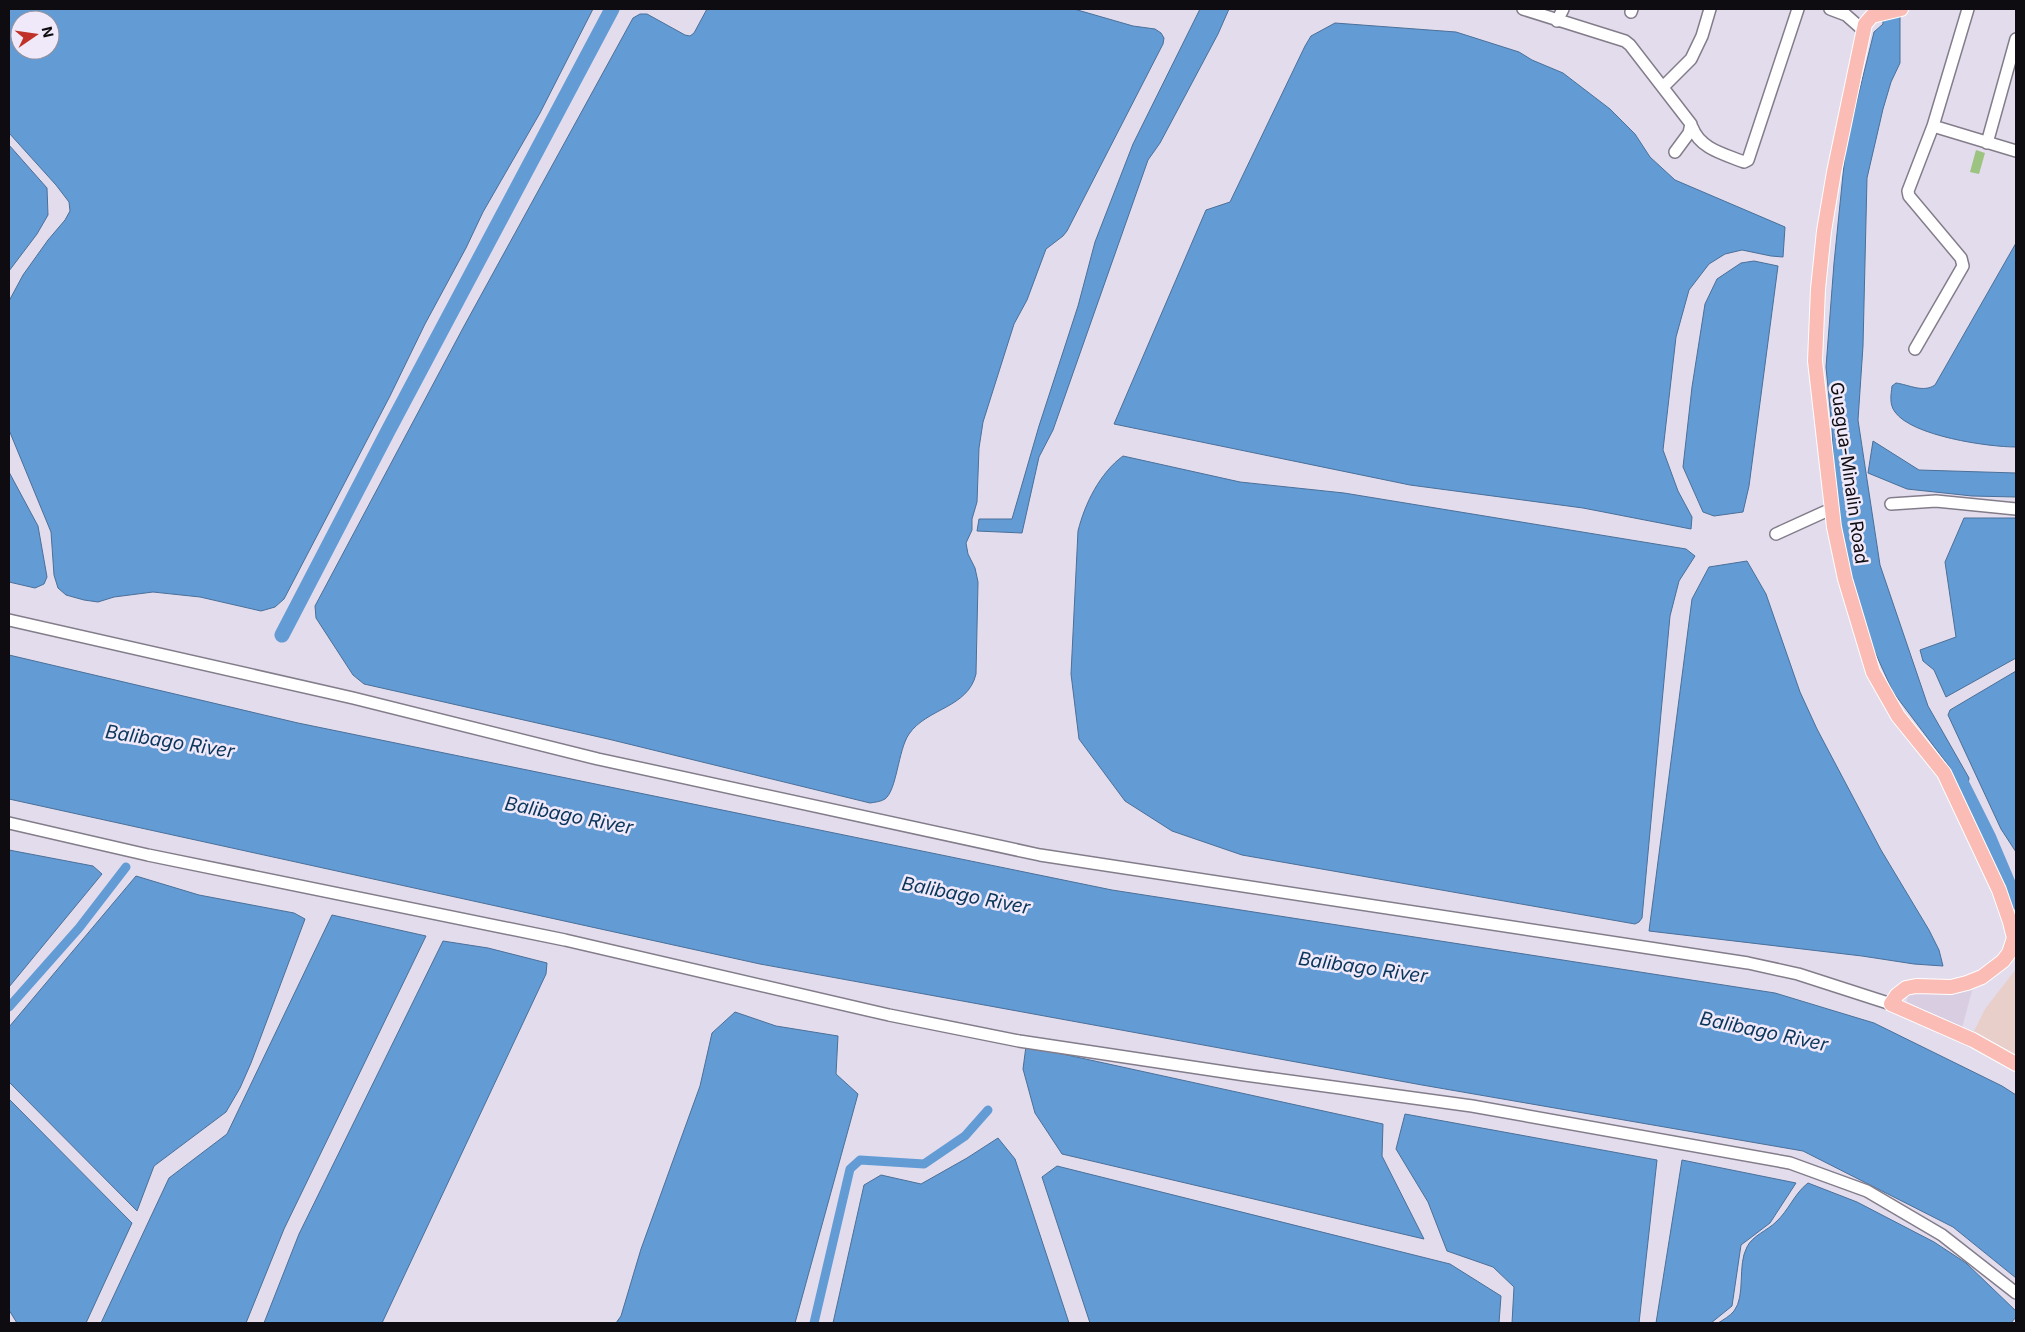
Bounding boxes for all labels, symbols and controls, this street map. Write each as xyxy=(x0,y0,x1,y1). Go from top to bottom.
north arrow xyxy=(10,10,60,60)
text: N xyxy=(39,25,58,39)
street label: Guagua-Minalin Road xyxy=(1826,381,1873,565)
water label: Balibago River xyxy=(104,720,237,763)
water label: Balibago River xyxy=(503,792,636,839)
water label: Balibago River xyxy=(900,872,1033,919)
water label: Balibago River xyxy=(1297,947,1430,988)
water label: Balibago River xyxy=(1698,1007,1831,1056)

